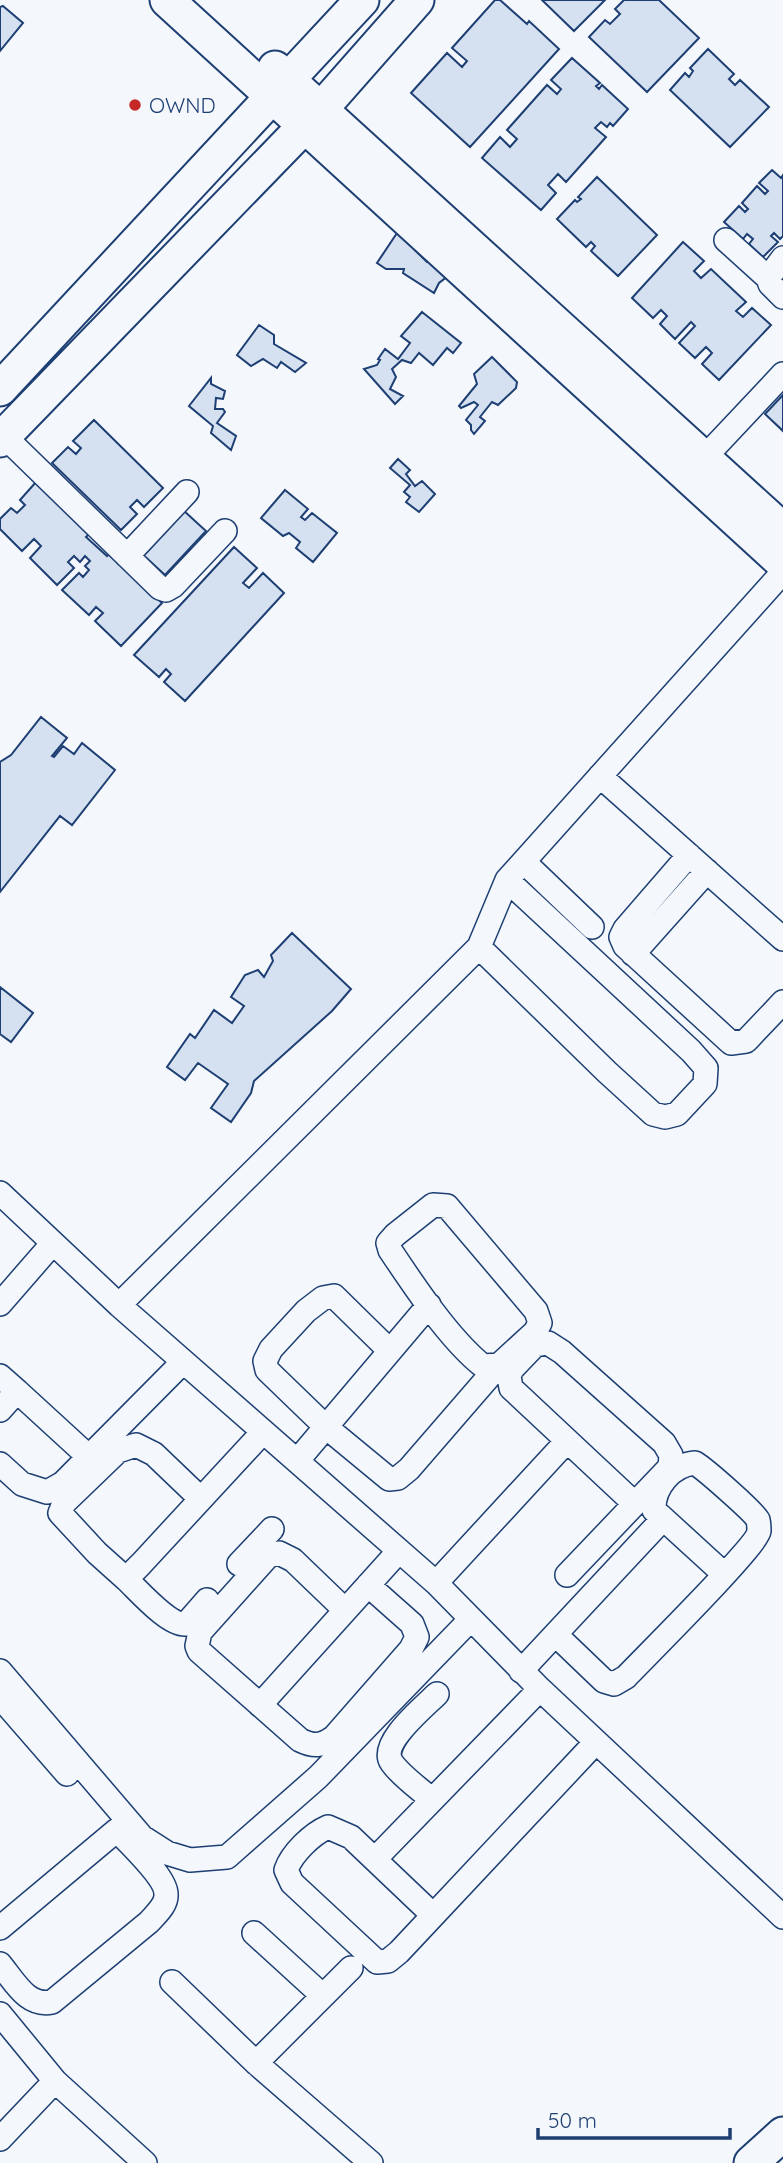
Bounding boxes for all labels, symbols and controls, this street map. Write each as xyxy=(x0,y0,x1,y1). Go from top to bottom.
place label: OWND xyxy=(149,92,216,118)
marker: OWND xyxy=(127,97,143,113)
scale bar xyxy=(538,2096,730,2140)
text: 50 m xyxy=(548,2107,597,2133)

